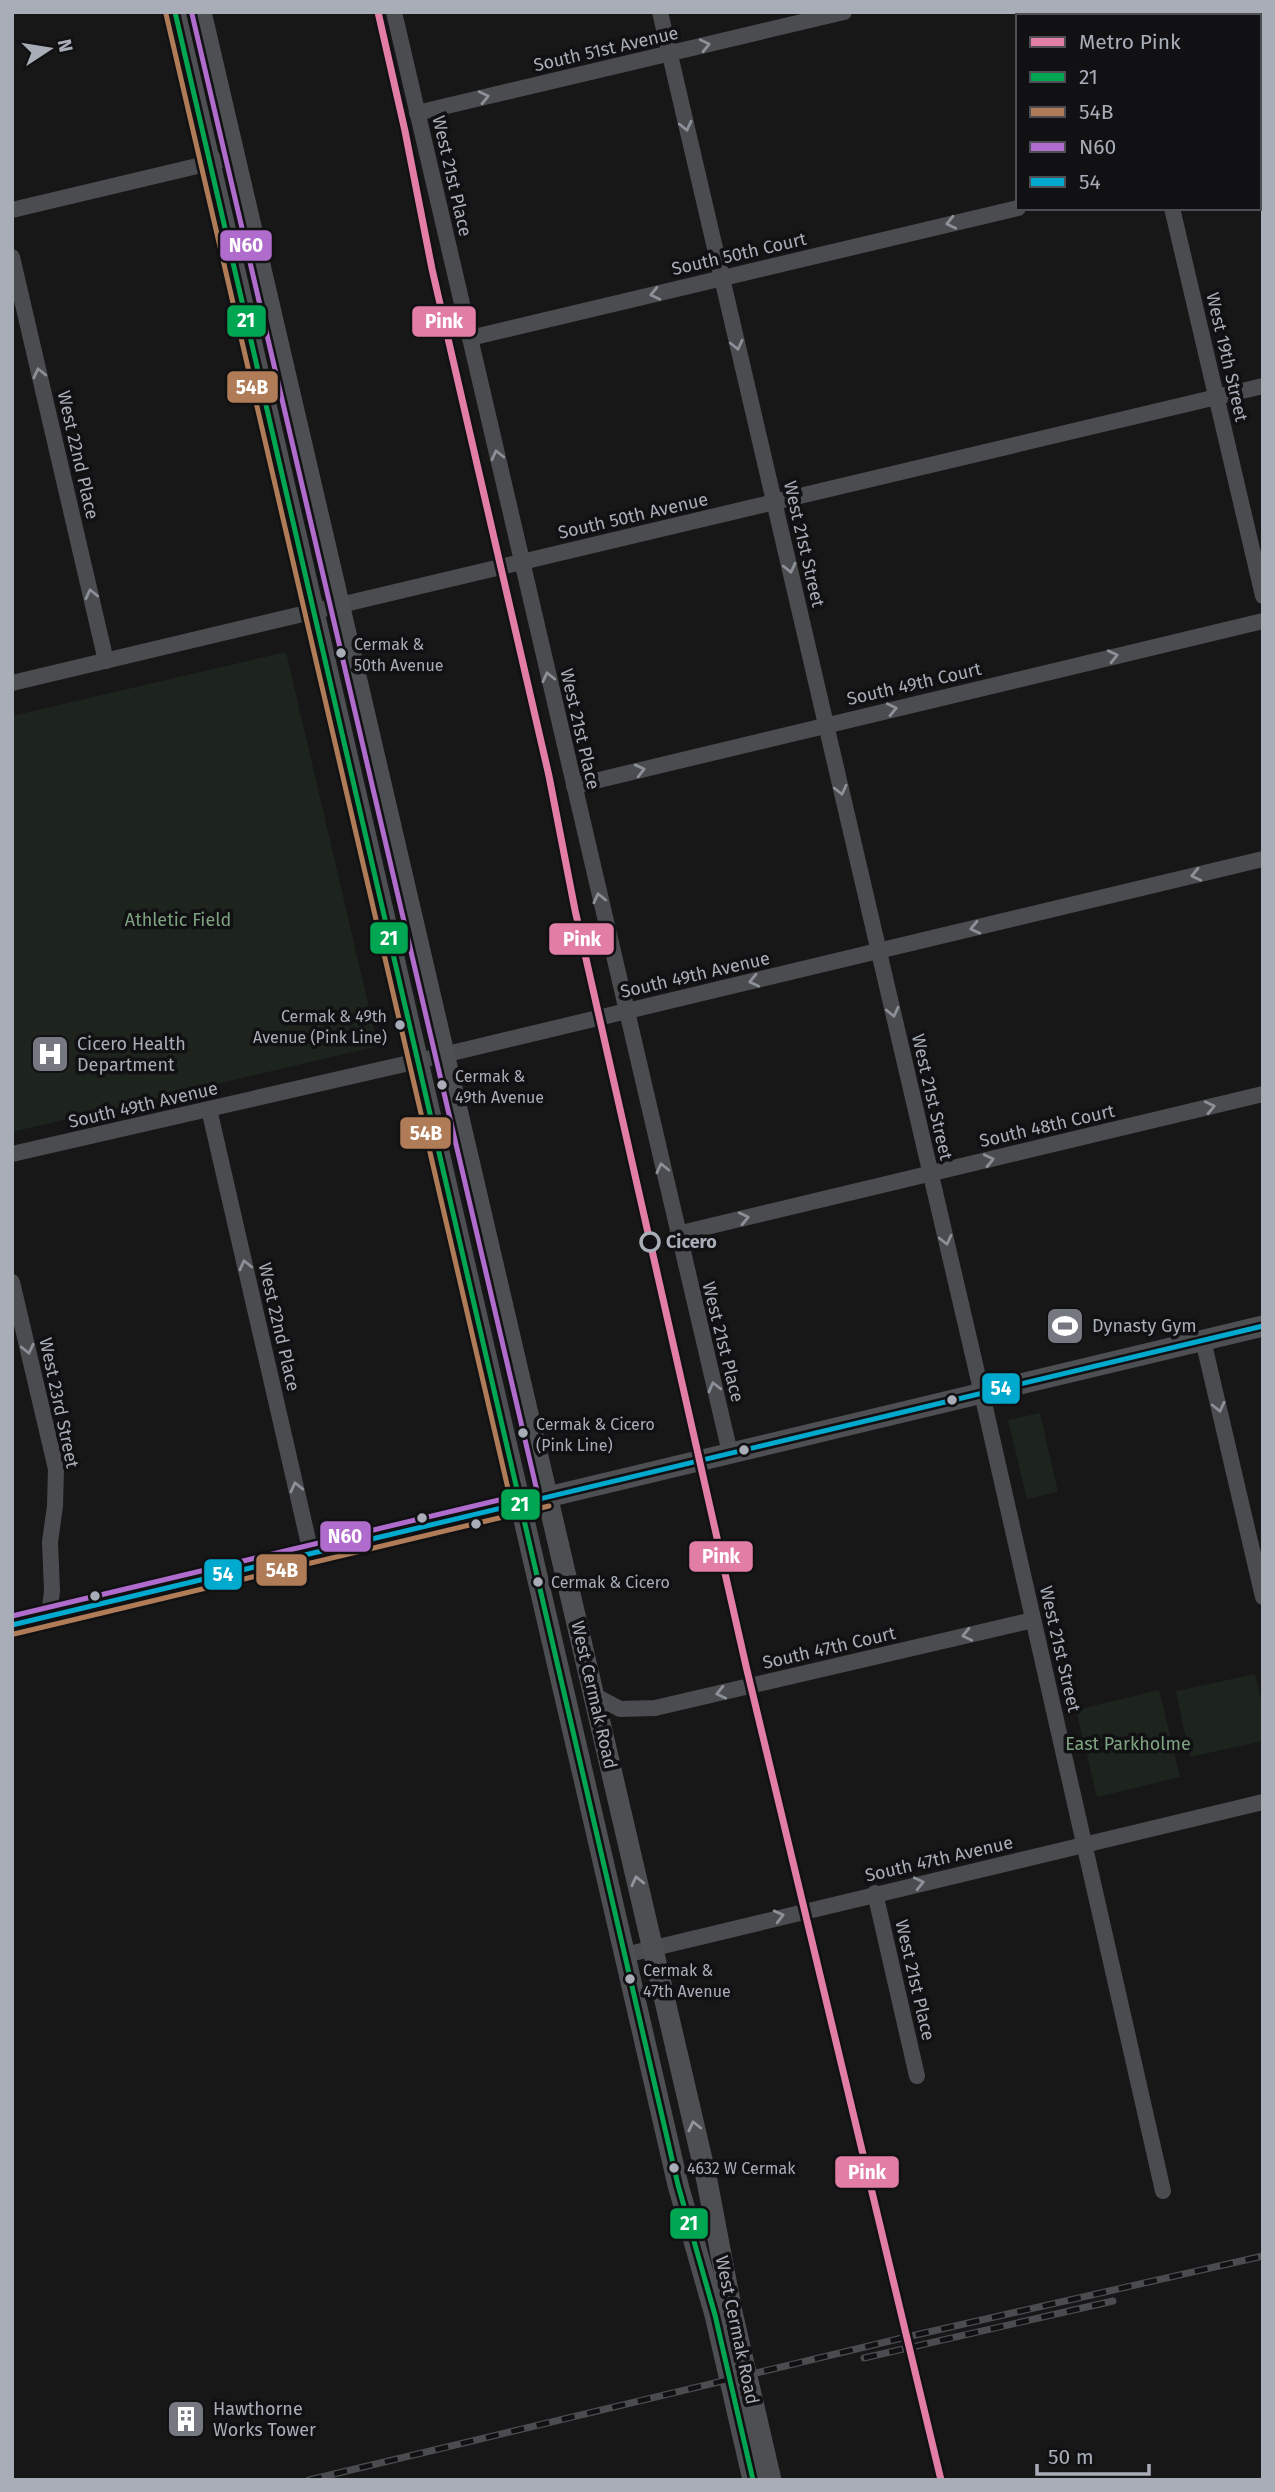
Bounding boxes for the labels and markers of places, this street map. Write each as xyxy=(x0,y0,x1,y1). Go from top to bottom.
place label: Cermak & 50th Avenue xyxy=(354,635,443,675)
marker: Cermak & 50th Avenue xyxy=(334,646,348,660)
place label: Cermak & 49th Avenue (Pink Line) xyxy=(253,1007,387,1047)
marker: Cermak & 49th Avenue (Pink Line) xyxy=(393,1018,407,1032)
hospital icon: Cicero Health Department xyxy=(29,1033,71,1075)
place label: Cicero Health Department xyxy=(77,1033,186,1076)
place label: Cermak & 49th Avenue xyxy=(455,1067,544,1107)
marker: Cermak & 49th Avenue xyxy=(435,1078,449,1092)
place label: Cicero xyxy=(666,1231,717,1253)
marker: Cicero xyxy=(640,1232,660,1252)
sports icon: Dynasty Gym xyxy=(1044,1305,1086,1347)
place label: Dynasty Gym xyxy=(1092,1315,1197,1337)
unlabelled marker xyxy=(945,1393,959,1407)
place label: Cermak & Cicero (Pink Line) xyxy=(536,1415,655,1455)
marker: Cermak & Cicero (Pink Line) xyxy=(516,1426,530,1440)
unlabelled marker xyxy=(737,1443,751,1457)
unlabelled marker xyxy=(415,1511,429,1525)
unlabelled marker xyxy=(469,1517,483,1531)
place label: Cermak & Cicero xyxy=(551,1573,670,1592)
marker: Cermak & Cicero xyxy=(531,1575,545,1589)
unlabelled marker xyxy=(88,1589,102,1603)
place label: Cermak & 47th Avenue xyxy=(643,1961,731,2001)
marker: Cermak & 47th Avenue xyxy=(623,1972,637,1986)
place label: 4632 W Cermak xyxy=(687,2159,796,2178)
marker: 4632 W Cermak xyxy=(667,2161,681,2175)
building icon: Hawthorne Works Tower xyxy=(165,2398,207,2440)
place label: Hawthorne Works Tower xyxy=(213,2398,316,2441)

